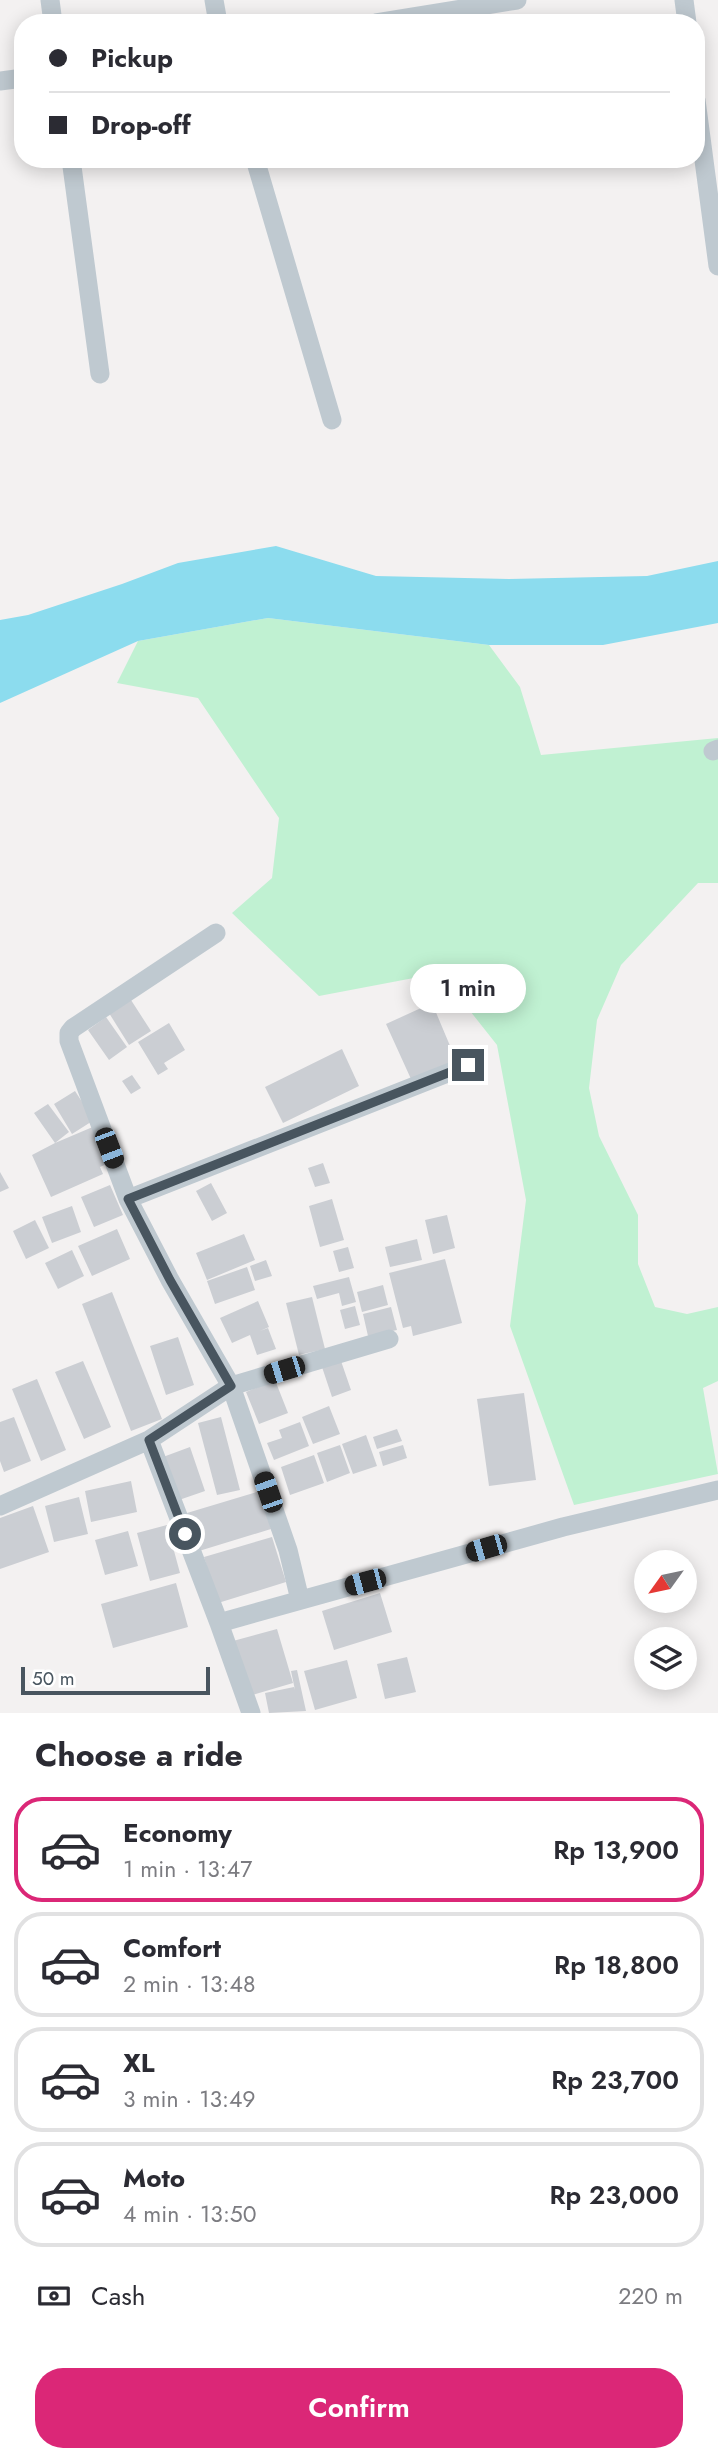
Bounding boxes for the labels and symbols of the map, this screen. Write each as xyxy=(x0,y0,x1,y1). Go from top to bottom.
callout: 1 min xyxy=(410,964,526,1012)
route end xyxy=(452,1049,484,1081)
car xyxy=(92,1125,127,1171)
car xyxy=(261,1354,308,1386)
car xyxy=(252,1469,285,1515)
route start xyxy=(169,1518,201,1550)
car xyxy=(463,1532,510,1564)
north arrow xyxy=(634,1550,696,1614)
car xyxy=(342,1566,389,1598)
scale bar xyxy=(21,1664,210,1696)

